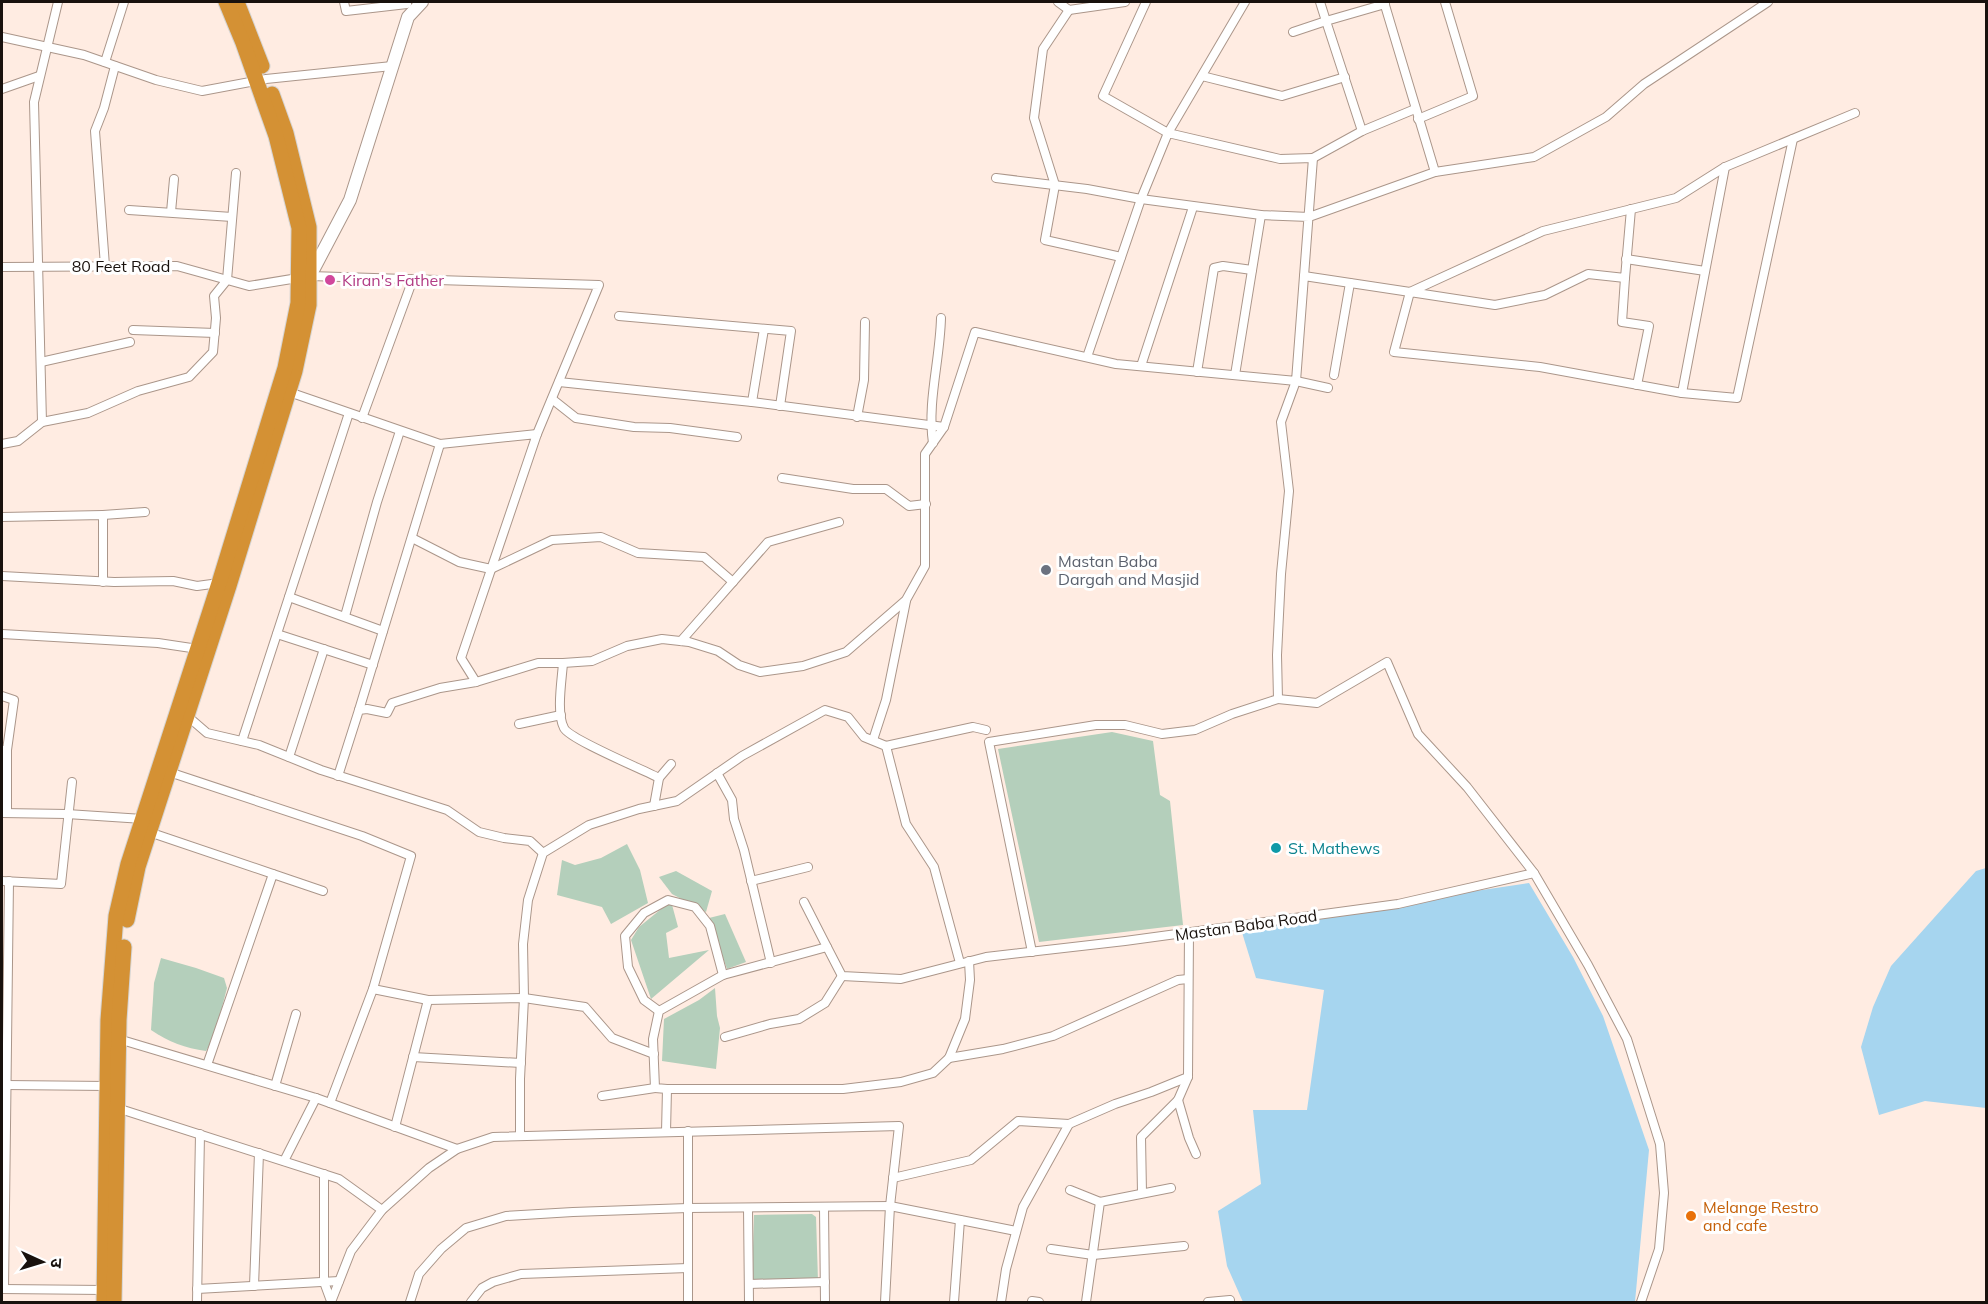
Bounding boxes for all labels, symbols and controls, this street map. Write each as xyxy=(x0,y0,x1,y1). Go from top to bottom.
street label: 80 Feet Road xyxy=(72,256,170,276)
place label: Kiran's Father xyxy=(342,270,444,290)
marker: Kiran's Father xyxy=(323,273,337,287)
place label: Mastan Baba Dargah and Masjid xyxy=(1058,551,1199,589)
marker: Mastan Baba Dargah and Masjid xyxy=(1039,563,1053,577)
place label: St. Mathews xyxy=(1288,838,1380,858)
marker: St. Mathews xyxy=(1269,841,1283,855)
street label: Mastan Baba Road xyxy=(1174,905,1318,945)
place label: Melange Restro and cafe xyxy=(1703,1197,1819,1235)
marker: Melange Restro and cafe xyxy=(1684,1209,1698,1223)
north arrow xyxy=(12,1232,72,1292)
text: उ xyxy=(47,1258,67,1269)

